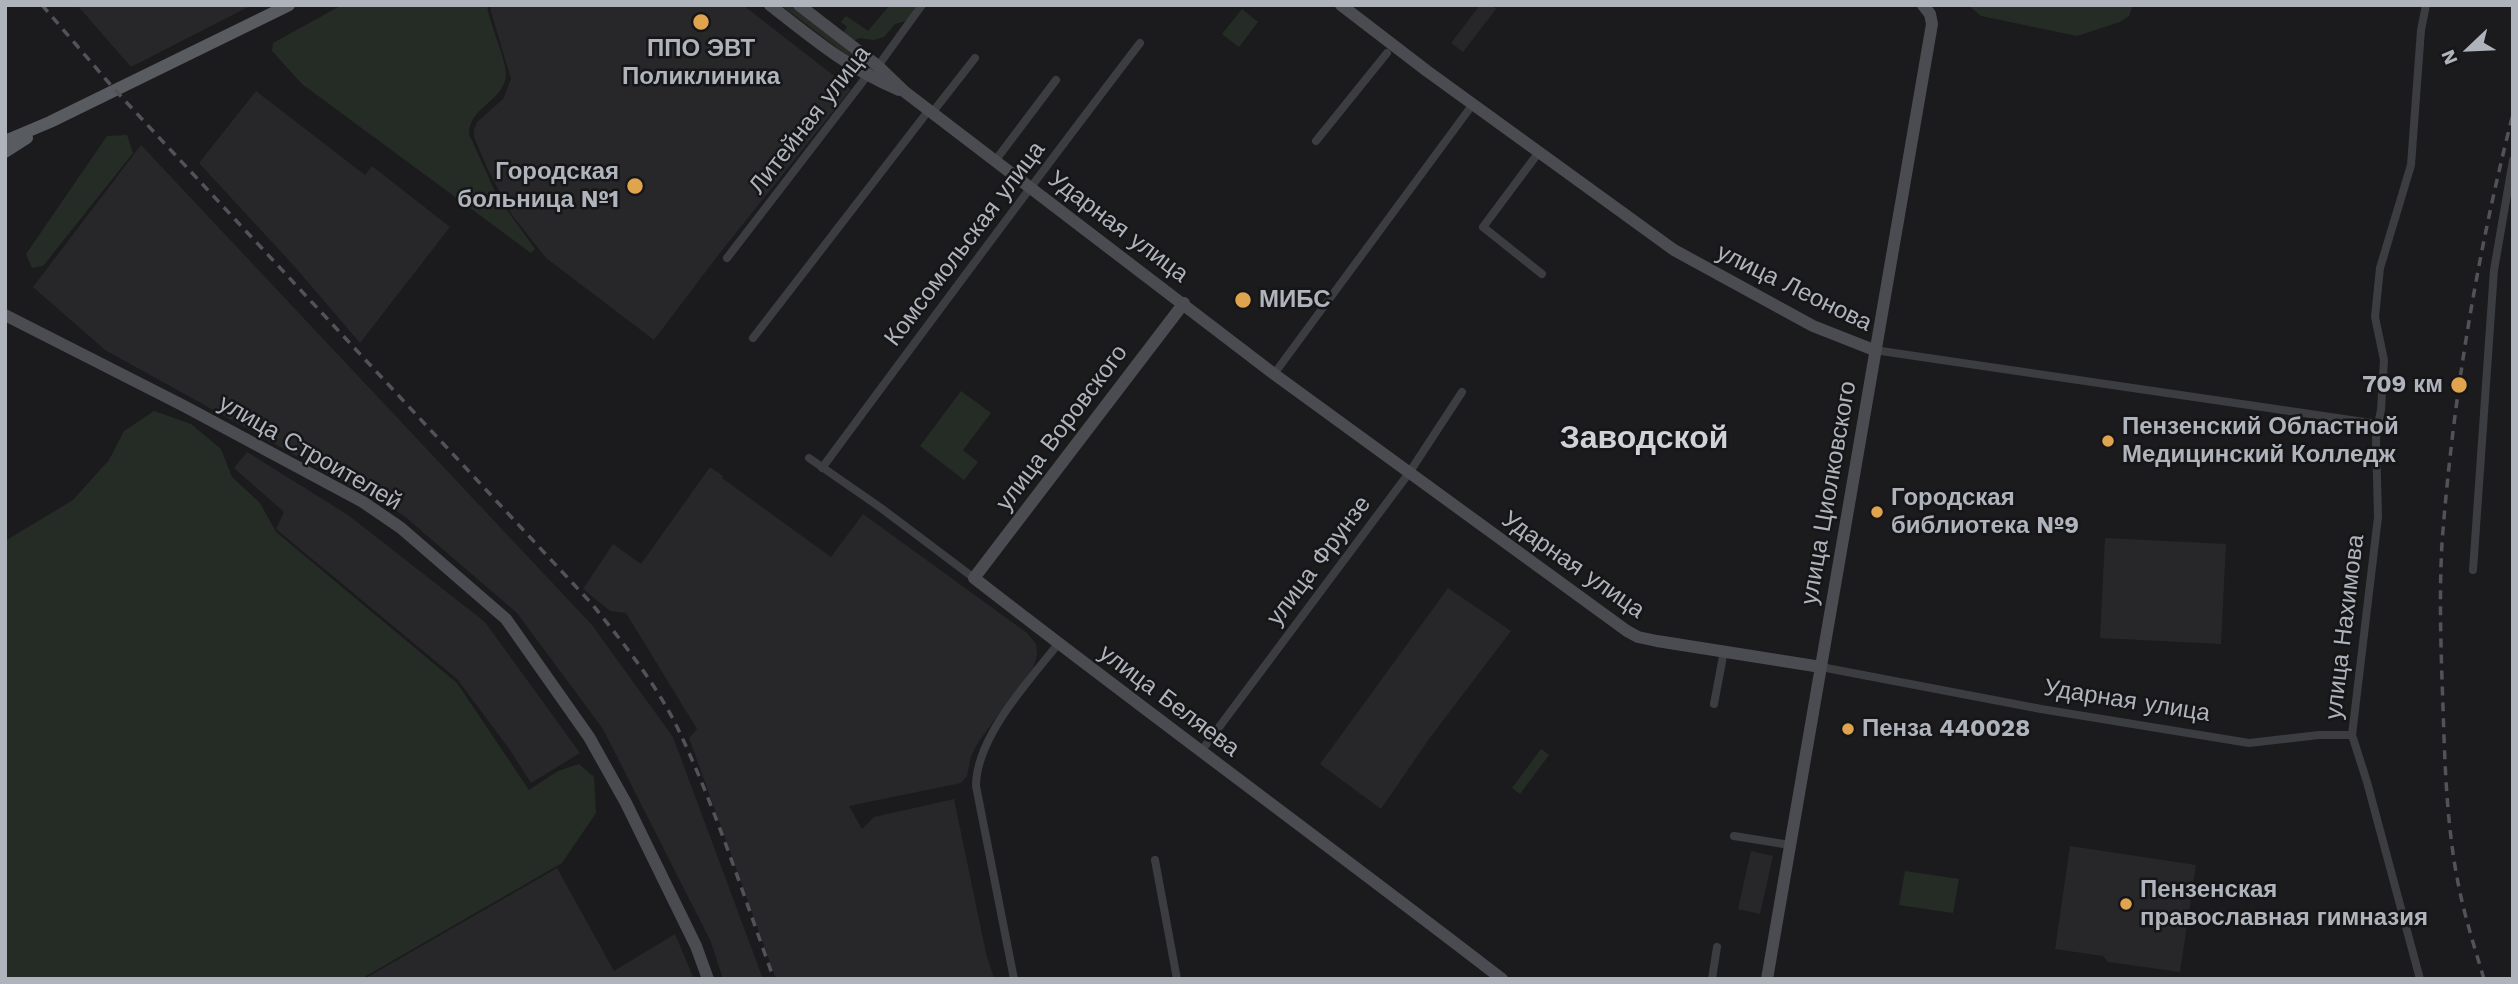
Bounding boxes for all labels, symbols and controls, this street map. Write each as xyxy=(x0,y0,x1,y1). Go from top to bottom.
marker: ППО ЭВТ Поликлиника xyxy=(691,12,711,32)
north arrow xyxy=(2434,14,2504,84)
place label: ППО ЭВТ Поликлиника xyxy=(622,35,780,91)
street label: Литейная улица xyxy=(743,40,877,200)
text: N xyxy=(2436,46,2463,68)
street label: Комсомольская улица xyxy=(879,136,1051,352)
place label: Городская больница №1 xyxy=(457,158,619,214)
street label: Ударная улица xyxy=(1042,165,1194,289)
marker: Городская больница №1 xyxy=(625,176,645,196)
street label: улица Леонова xyxy=(1712,238,1876,338)
place label: МИБС xyxy=(1259,286,1331,314)
marker: МИБС xyxy=(1233,290,1253,310)
street label: улица Воровского xyxy=(990,339,1134,517)
place label: 709 км xyxy=(2362,371,2443,399)
marker: 709 км xyxy=(2449,375,2469,395)
street label: улица Циолковского xyxy=(1795,379,1863,607)
street label: улица Строителей xyxy=(213,389,407,517)
place label: Пензенский Областной Медицинский Колледж xyxy=(2122,413,2399,469)
district label: Заводской xyxy=(1560,420,1728,458)
marker: Пензенский Областной Медицинский Колледж xyxy=(2100,433,2116,449)
place label: Городская библиотека №9 xyxy=(1891,484,2079,540)
street label: улица Фрунзе xyxy=(1261,491,1377,631)
marker: Городская библиотека №9 xyxy=(1869,504,1885,520)
street label: Ударная улица xyxy=(1496,505,1650,625)
street label: улица Нахимова xyxy=(2319,533,2371,721)
street label: улица Беляева xyxy=(1093,639,1245,763)
street label: Ударная улица xyxy=(2042,674,2212,728)
place label: Пенза 440028 xyxy=(1862,715,2030,743)
marker: Пенза 440028 xyxy=(1840,721,1856,737)
place label: Пензенская православная гимназия xyxy=(2140,876,2428,932)
marker: Пензенская православная гимназия xyxy=(2118,896,2134,912)

